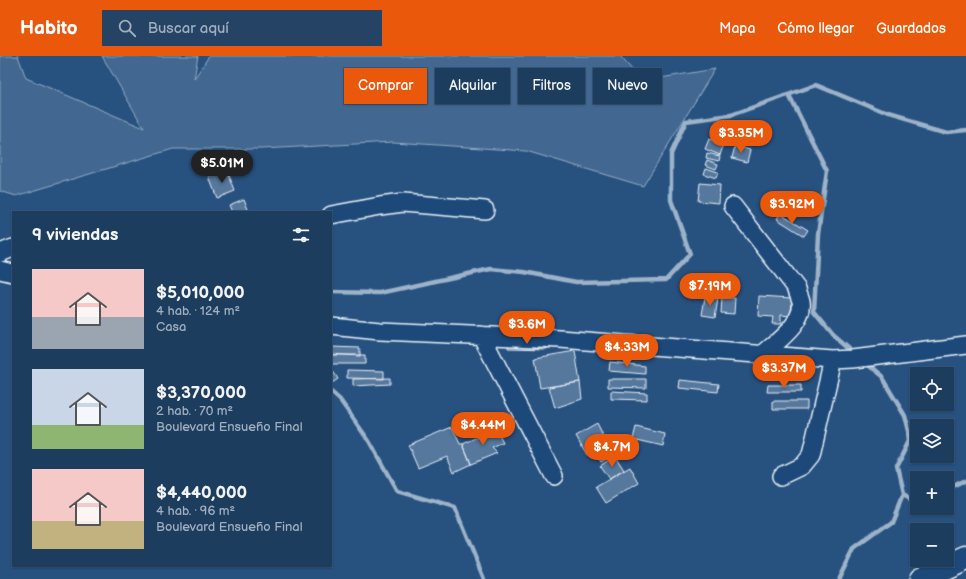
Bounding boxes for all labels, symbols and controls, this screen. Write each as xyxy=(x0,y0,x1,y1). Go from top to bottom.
search box xyxy=(102,10,382,46)
text: Habito xyxy=(20,17,78,40)
icon: search xyxy=(116,17,138,39)
text: Buscar aquí xyxy=(148,19,229,38)
text: Mapa xyxy=(719,20,755,37)
text: Cómo llegar xyxy=(777,20,854,37)
text: Guardados xyxy=(876,20,946,37)
chip: Comprar xyxy=(344,68,427,104)
chip: Alquilar xyxy=(435,68,510,104)
chip: Filtros xyxy=(518,68,585,104)
chip: Nuevo xyxy=(593,68,662,104)
pin: $3.35M xyxy=(708,120,774,154)
text: $3.35M xyxy=(718,125,764,141)
pin: $5.01M xyxy=(189,150,255,184)
text: $5.01M xyxy=(200,155,244,171)
pin: $3.92M xyxy=(759,191,825,225)
text: $3.92M xyxy=(769,196,815,212)
icon: filters xyxy=(290,224,312,246)
text: 9 viviendas xyxy=(32,225,118,245)
pin: $7.19M xyxy=(677,273,743,307)
text: $7.19M xyxy=(689,278,731,294)
text: $5,010,000 xyxy=(156,283,245,303)
icon: home xyxy=(64,285,112,333)
text: 4 hab. · 124 m² xyxy=(156,303,240,319)
pin: $3.6M xyxy=(499,311,555,345)
text: $3.6M xyxy=(508,316,546,332)
text: Casa xyxy=(156,319,186,335)
pin: $4.33M xyxy=(594,334,660,368)
text: $4.33M xyxy=(604,339,650,355)
pin: $3.37M xyxy=(751,355,817,389)
text: $3.37M xyxy=(762,360,807,376)
map controls xyxy=(910,367,954,567)
button: locate xyxy=(910,367,954,411)
text: $3,370,000 xyxy=(156,383,246,403)
icon: home xyxy=(64,385,112,433)
text: 2 hab. · 70 m² xyxy=(156,403,233,419)
pin: $4.44M xyxy=(450,412,516,446)
text: $4.44M xyxy=(460,417,506,433)
text: Boulevard Ensueño Final xyxy=(156,419,303,435)
button: layers xyxy=(910,419,954,463)
pin: $4.7M xyxy=(584,434,640,468)
text: $4.7M xyxy=(593,439,631,455)
button: + xyxy=(910,471,954,515)
text: $4,440,000 xyxy=(156,483,247,503)
icon: home xyxy=(64,485,112,533)
text: 4 hab. · 96 m² xyxy=(156,503,235,519)
text: Boulevard Ensueño Final xyxy=(156,519,303,535)
button: − xyxy=(910,523,954,567)

